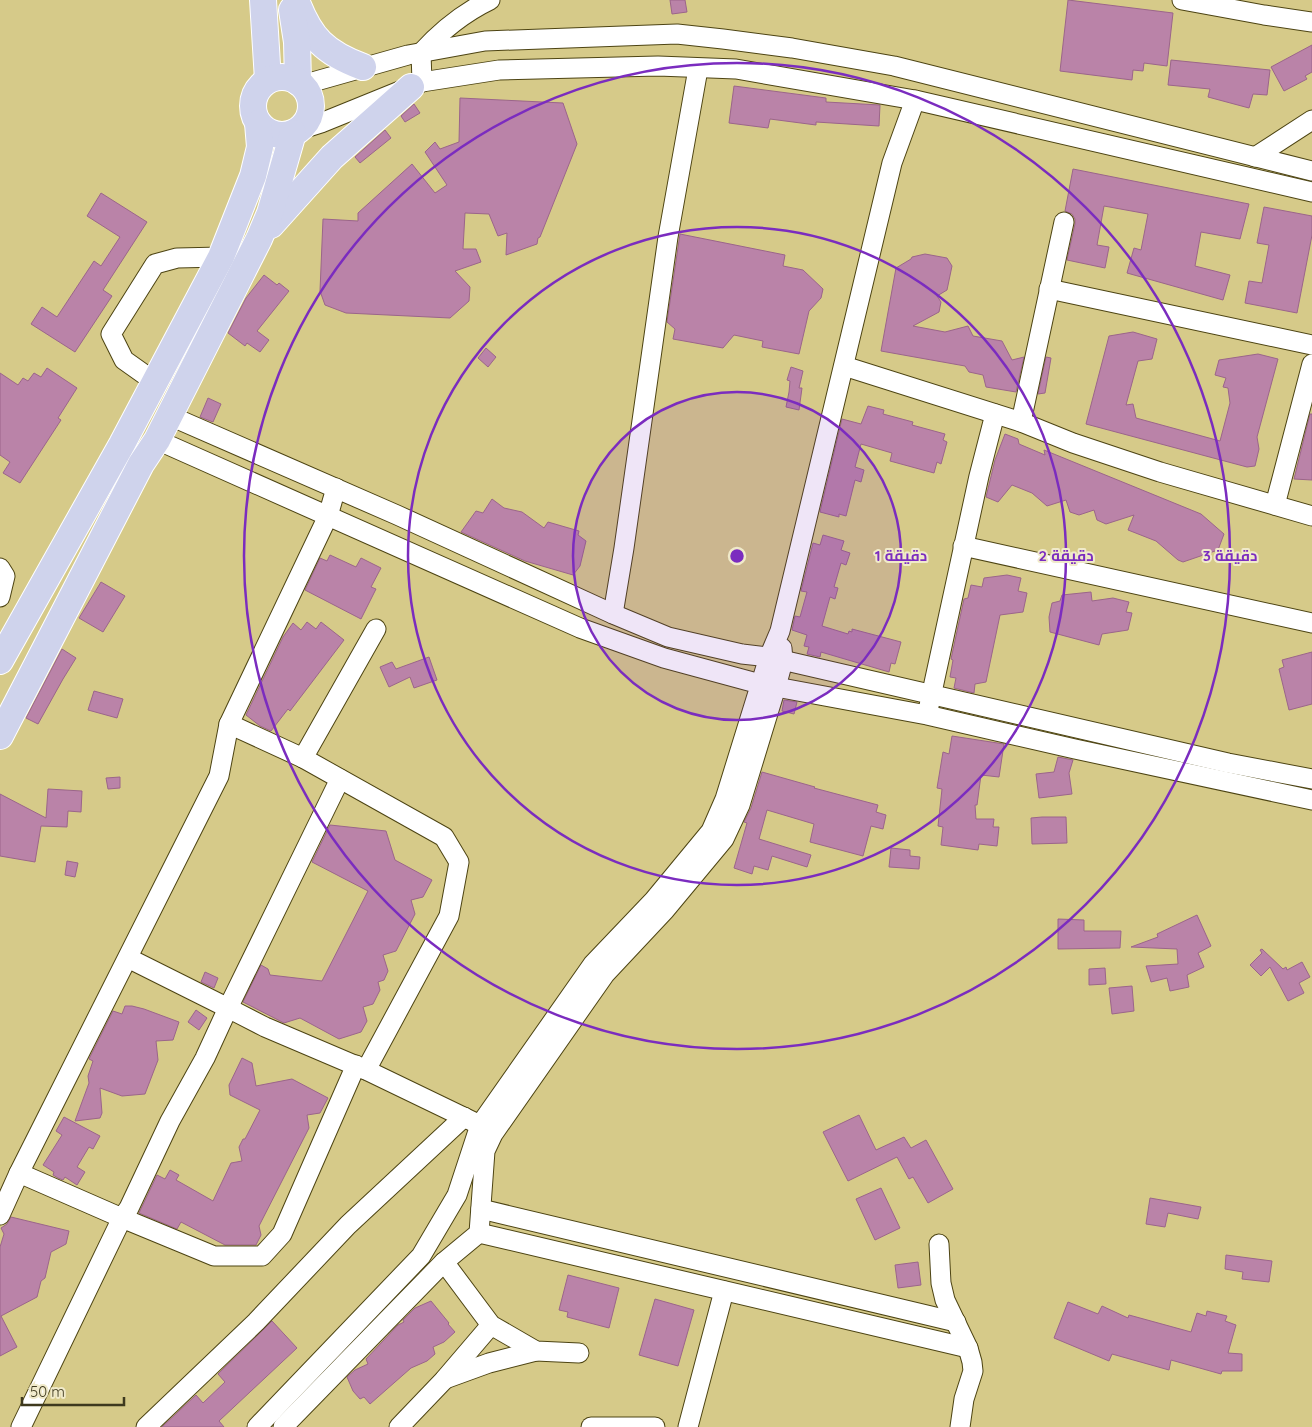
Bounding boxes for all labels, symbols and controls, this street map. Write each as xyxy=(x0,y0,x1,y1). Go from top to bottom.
text: 1 دقيقة xyxy=(875,546,927,565)
text: 2 دقيقة xyxy=(1038,546,1094,565)
text: 3 دقيقة xyxy=(1203,546,1257,565)
centre of rings xyxy=(728,547,746,565)
scale bar xyxy=(22,1374,125,1406)
text: 50 m xyxy=(30,1382,65,1401)

